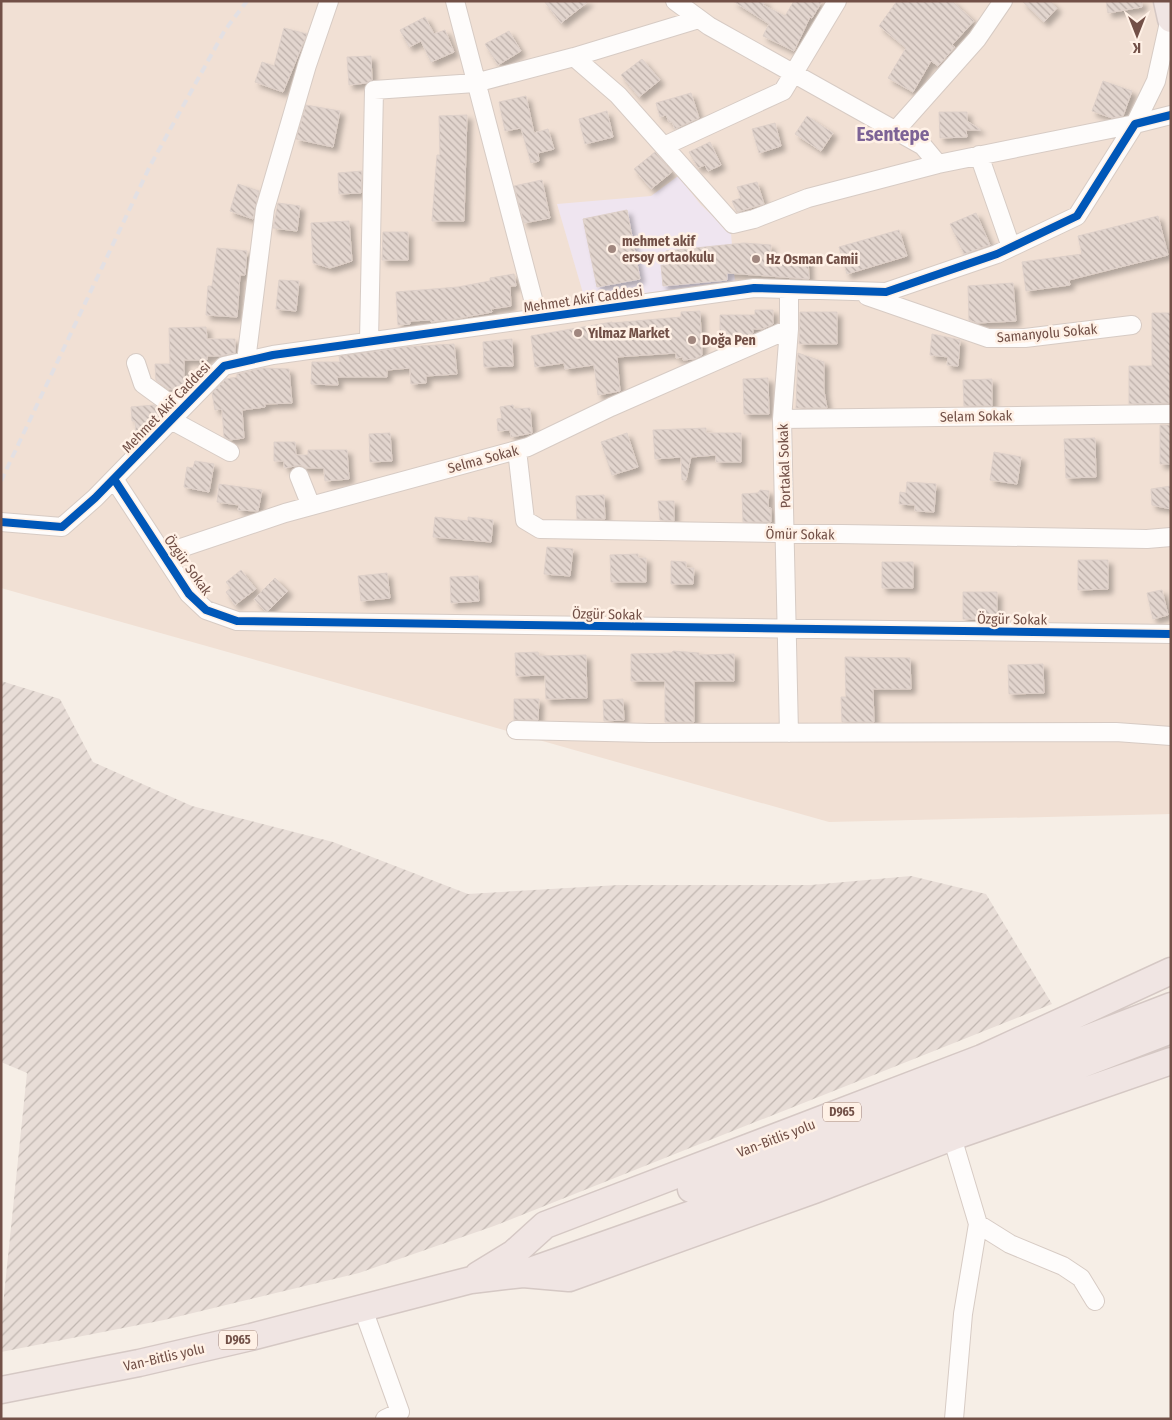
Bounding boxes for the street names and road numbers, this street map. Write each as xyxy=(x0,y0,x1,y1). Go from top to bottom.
street label: Mehmet Akif Caddesi xyxy=(522,283,644,316)
street label: Samanyolu Sokak xyxy=(996,321,1098,346)
street label: Mehmet Akif Caddesi xyxy=(119,358,214,456)
street label: Selam Sokak xyxy=(940,407,1013,426)
street label: Portakal Sokak xyxy=(775,423,794,509)
street label: Selma Sokak xyxy=(446,442,521,477)
street label: Ömür Sokak xyxy=(765,524,835,544)
street label: Özgür Sokak xyxy=(160,531,216,599)
street label: Özgür Sokak xyxy=(572,604,643,624)
street label: Özgür Sokak xyxy=(977,609,1048,629)
road number: D965 xyxy=(823,1102,861,1122)
street label: Van-Bitlis yolu xyxy=(735,1116,818,1161)
road number: D965 xyxy=(219,1330,257,1350)
street label: Van-Bitlis yolu xyxy=(122,1340,206,1375)

